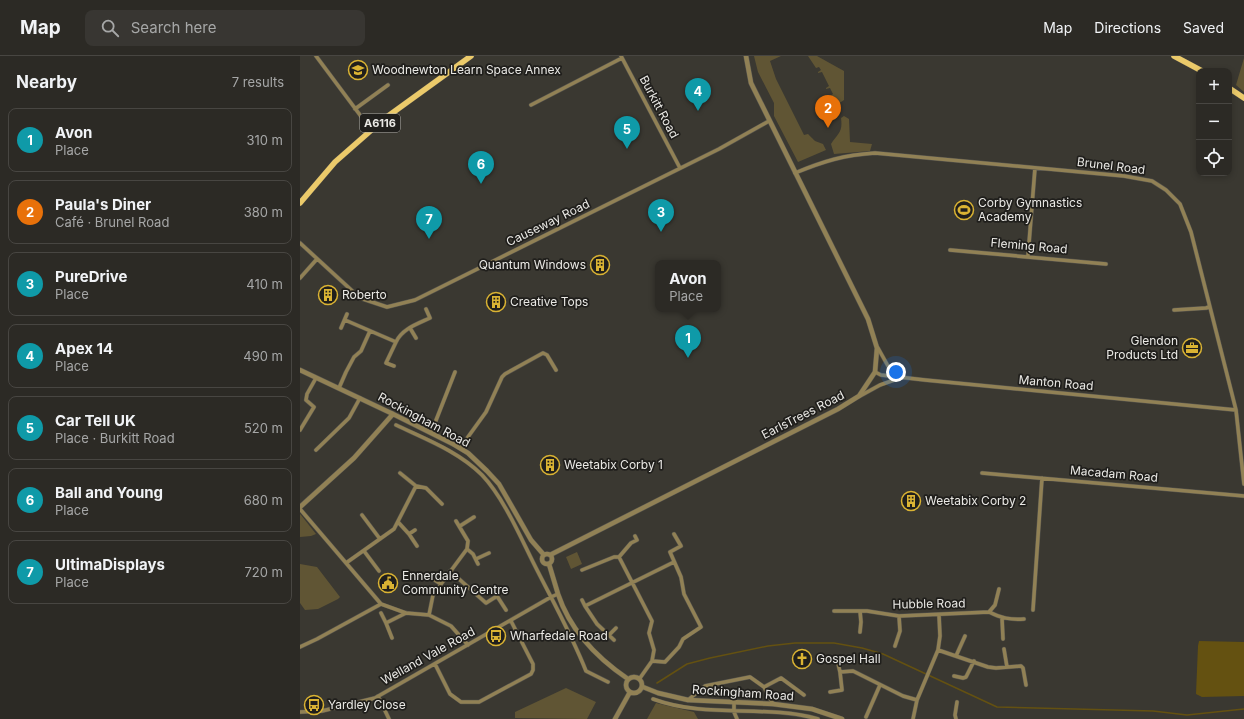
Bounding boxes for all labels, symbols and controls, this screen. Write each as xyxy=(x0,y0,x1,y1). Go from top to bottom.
search box xyxy=(85,10,365,46)
text: Map xyxy=(20,16,61,39)
icon: search xyxy=(99,17,121,39)
text: Search here xyxy=(131,18,216,37)
text: Map xyxy=(1043,19,1072,36)
text: Directions xyxy=(1094,19,1161,36)
text: Saved xyxy=(1183,19,1224,36)
school or university icon: Woodnewton Learn Space Annex xyxy=(347,59,369,81)
place label: Woodnewton Learn Space Annex xyxy=(372,62,561,77)
map controls xyxy=(1196,68,1232,176)
button: + xyxy=(1196,68,1232,104)
text: Nearby xyxy=(16,72,77,92)
street label: Burkitt Road xyxy=(637,73,682,141)
text: 7 results xyxy=(232,74,284,90)
pin: 4 xyxy=(685,78,711,111)
pin: 2 xyxy=(815,95,841,128)
button: − xyxy=(1196,104,1232,140)
road number: A6116 xyxy=(360,114,400,132)
pin: 5 xyxy=(614,116,640,149)
text: Avon xyxy=(55,123,92,142)
text: 1 xyxy=(27,132,33,148)
text: 310 m xyxy=(246,132,283,148)
button: locate xyxy=(1196,140,1232,176)
text: Place xyxy=(55,142,89,158)
pin: 6 xyxy=(468,151,494,184)
street label: Brunel Road xyxy=(1076,154,1146,177)
text: Paula's Diner xyxy=(55,195,151,214)
place label: Corby Gymnastics Academy xyxy=(978,195,1082,224)
street label: Causeway Road xyxy=(504,196,592,249)
pin: 3 xyxy=(648,199,674,232)
sports icon: Corby Gymnastics Academy xyxy=(953,199,975,221)
text: 2 xyxy=(26,204,34,220)
text: 380 m xyxy=(244,204,283,220)
pin: 7 xyxy=(416,206,442,239)
text: Café · Brunel Road xyxy=(55,214,169,230)
street label: Fleming Road xyxy=(990,235,1068,256)
building icon: Quantum Windows xyxy=(589,254,611,276)
place label: Quantum Windows xyxy=(479,257,586,272)
popup xyxy=(655,260,721,312)
text: PureDrive xyxy=(55,267,128,286)
text: Avon xyxy=(669,269,707,288)
text: 3 xyxy=(26,276,34,292)
text: 410 m xyxy=(246,276,283,292)
building icon: Roberto xyxy=(317,284,339,306)
text: Place xyxy=(55,286,89,302)
place label: Roberto xyxy=(342,287,387,302)
text: Place xyxy=(669,288,703,304)
building icon: Creative Tops xyxy=(485,291,507,313)
place label: Creative Tops xyxy=(510,294,588,309)
pin: 1 xyxy=(675,325,701,358)
place label: Glendon Products Ltd xyxy=(1106,333,1178,362)
office icon: Glendon Products Ltd xyxy=(1181,337,1203,359)
text: Apex 14 xyxy=(55,339,113,358)
text: 4 xyxy=(26,348,34,364)
text: 490 m xyxy=(243,348,283,364)
text: Place xyxy=(55,358,89,374)
your location xyxy=(886,362,906,382)
street label: Manton Road xyxy=(1018,372,1094,393)
street label: EarlsTrees Road xyxy=(759,387,847,442)
street label: Rockingham Road xyxy=(376,389,473,450)
text: Car Tell UK xyxy=(55,411,136,430)
text: 5 xyxy=(26,420,34,436)
text: 520 m xyxy=(244,420,283,436)
text: Place · Burkitt Road xyxy=(55,430,175,446)
building icon: Weetabix Corby 1 xyxy=(539,454,561,476)
place label: Weetabix Corby 1 xyxy=(564,457,663,472)
street label: Macadam Road xyxy=(1069,462,1159,485)
text: Ball and Young xyxy=(55,483,163,502)
building icon: Weetabix Corby 2 xyxy=(900,490,922,512)
text: 6 xyxy=(26,492,34,508)
text: 680 m xyxy=(244,492,283,508)
place label: Weetabix Corby 2 xyxy=(925,493,1026,508)
text: Place xyxy=(55,502,89,518)
text: UltimaDisplays xyxy=(55,555,165,574)
text: 7 xyxy=(26,564,34,580)
text: 720 m xyxy=(244,564,283,580)
place label: Ennerdale Community Centre xyxy=(402,568,508,597)
public building icon: Ennerdale Community Centre xyxy=(377,572,399,594)
text: Place xyxy=(55,574,89,590)
street label: Hubble Road xyxy=(892,595,966,612)
street label: Welland Vale Road xyxy=(378,623,477,688)
bus stop icon: Wharfedale Road xyxy=(485,625,507,647)
place label: Wharfedale Road xyxy=(510,628,608,643)
church icon: Gospel Hall xyxy=(791,648,813,670)
place label: Gospel Hall xyxy=(816,651,881,666)
street label: Rockingham Road xyxy=(692,681,795,704)
bus stop icon: Yardley Close xyxy=(303,694,325,716)
place label: Yardley Close xyxy=(328,697,406,712)

